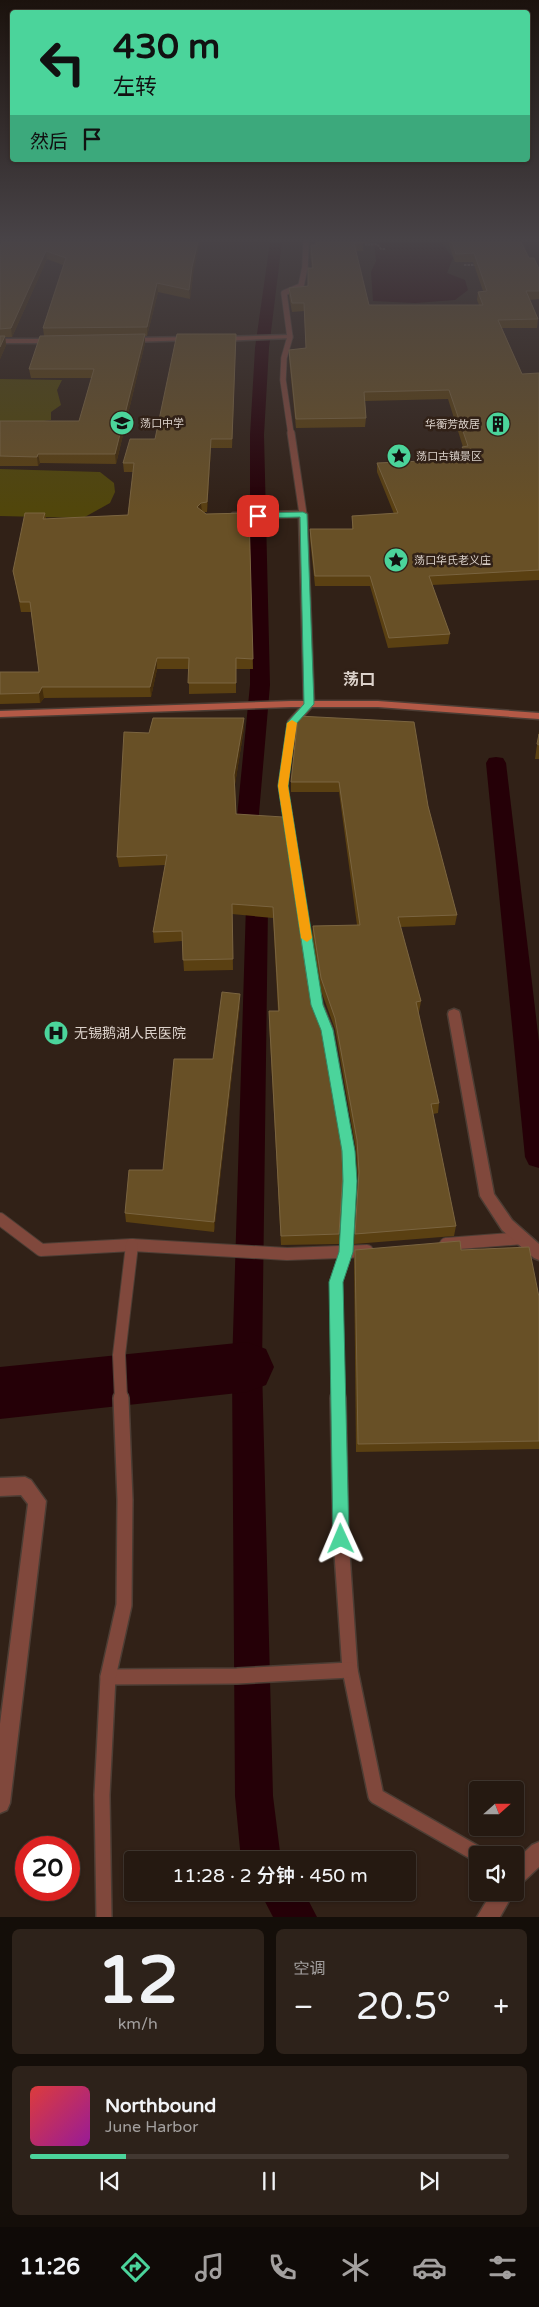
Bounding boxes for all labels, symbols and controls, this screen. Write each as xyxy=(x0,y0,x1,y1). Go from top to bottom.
text: 430 m xyxy=(113,26,220,68)
icon: left xyxy=(30,30,95,95)
text: 左转 xyxy=(113,74,157,100)
icon: arrive xyxy=(78,125,106,153)
text: 然后 xyxy=(30,131,68,153)
school or university icon: 荡口中学 xyxy=(109,410,135,436)
building icon: 华蘅芳故居 xyxy=(485,411,511,437)
place label: 荡口中学 xyxy=(140,417,184,430)
place label: 华蘅芳故居 xyxy=(425,418,480,431)
place icon: 荡口古镇景区 xyxy=(386,443,412,469)
place label: 荡口古镇景区 xyxy=(416,450,482,463)
pin xyxy=(237,495,279,537)
icon: arrive xyxy=(244,502,272,530)
place icon: 荡口华氏老义庄 xyxy=(383,547,409,573)
place label: 荡口华氏老义庄 xyxy=(414,554,491,567)
district label: 荡口 xyxy=(343,670,375,690)
hospital icon: 无锡鹅湖人民医院 xyxy=(43,1020,69,1046)
place label: 无锡鹅湖人民医院 xyxy=(74,1025,186,1042)
position arrow xyxy=(314,1512,366,1564)
north arrow xyxy=(469,1781,524,1836)
map controls xyxy=(469,1781,524,1901)
speed limit sign: 20 xyxy=(15,1836,80,1901)
button: sound xyxy=(469,1846,524,1901)
text: 11:28 · 2 分钟 · 450 m xyxy=(172,1865,368,1887)
text: 12 xyxy=(97,1942,179,2021)
text: 空调 xyxy=(294,1959,326,1979)
text: 20.5° xyxy=(356,1984,451,2030)
text: − xyxy=(294,1990,313,2024)
text: + xyxy=(493,1990,509,2024)
text: km/h xyxy=(118,2014,158,2034)
text: Northbound xyxy=(105,2095,216,2117)
text: June Harbor xyxy=(105,2117,198,2137)
icon: previous xyxy=(96,2167,124,2195)
icon: pause xyxy=(255,2167,283,2195)
icon: next xyxy=(415,2167,443,2195)
icon: directions xyxy=(118,2250,153,2285)
icon: music xyxy=(192,2250,227,2285)
icon: phone xyxy=(265,2250,300,2285)
icon: climate xyxy=(338,2250,373,2285)
icon: car xyxy=(412,2250,447,2285)
icon: filters xyxy=(485,2250,520,2285)
text: 11:26 xyxy=(19,2254,80,2280)

